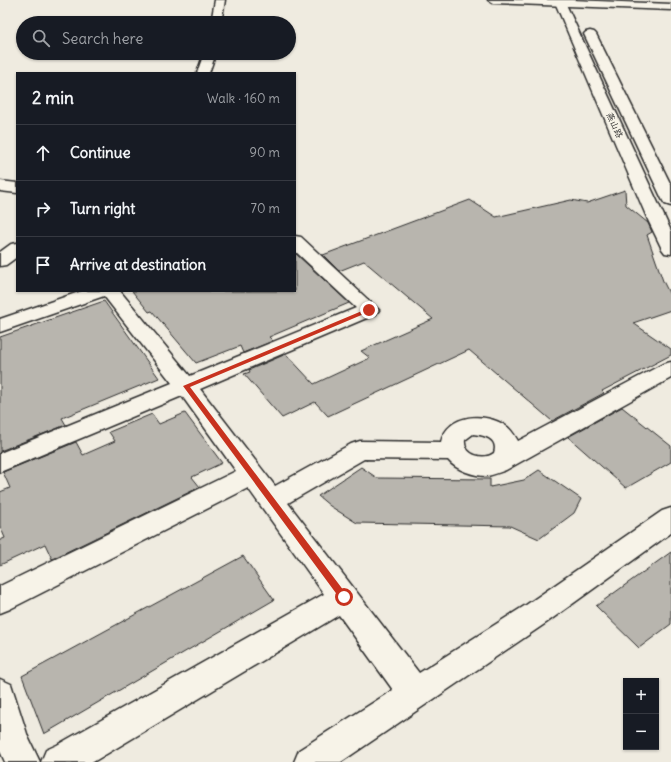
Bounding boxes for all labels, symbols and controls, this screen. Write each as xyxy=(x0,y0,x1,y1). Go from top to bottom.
search box xyxy=(16,16,296,60)
icon: search xyxy=(30,27,52,49)
text: Search here xyxy=(62,29,143,48)
text: 2 min xyxy=(32,87,74,109)
text: Walk · 160 m xyxy=(207,90,280,107)
street label: 燕山路 xyxy=(604,110,626,140)
icon: ahead xyxy=(32,142,54,164)
text: Continue xyxy=(70,143,131,162)
text: 90 m xyxy=(249,144,280,161)
icon: right xyxy=(32,198,54,220)
text: Turn right xyxy=(70,199,135,218)
text: 70 m xyxy=(251,200,280,217)
icon: arrive xyxy=(32,254,54,276)
text: Arrive at destination xyxy=(70,255,206,274)
route end xyxy=(360,301,378,319)
route start xyxy=(335,588,353,606)
map controls xyxy=(623,678,659,750)
button: + xyxy=(623,678,659,714)
button: − xyxy=(623,714,659,750)

